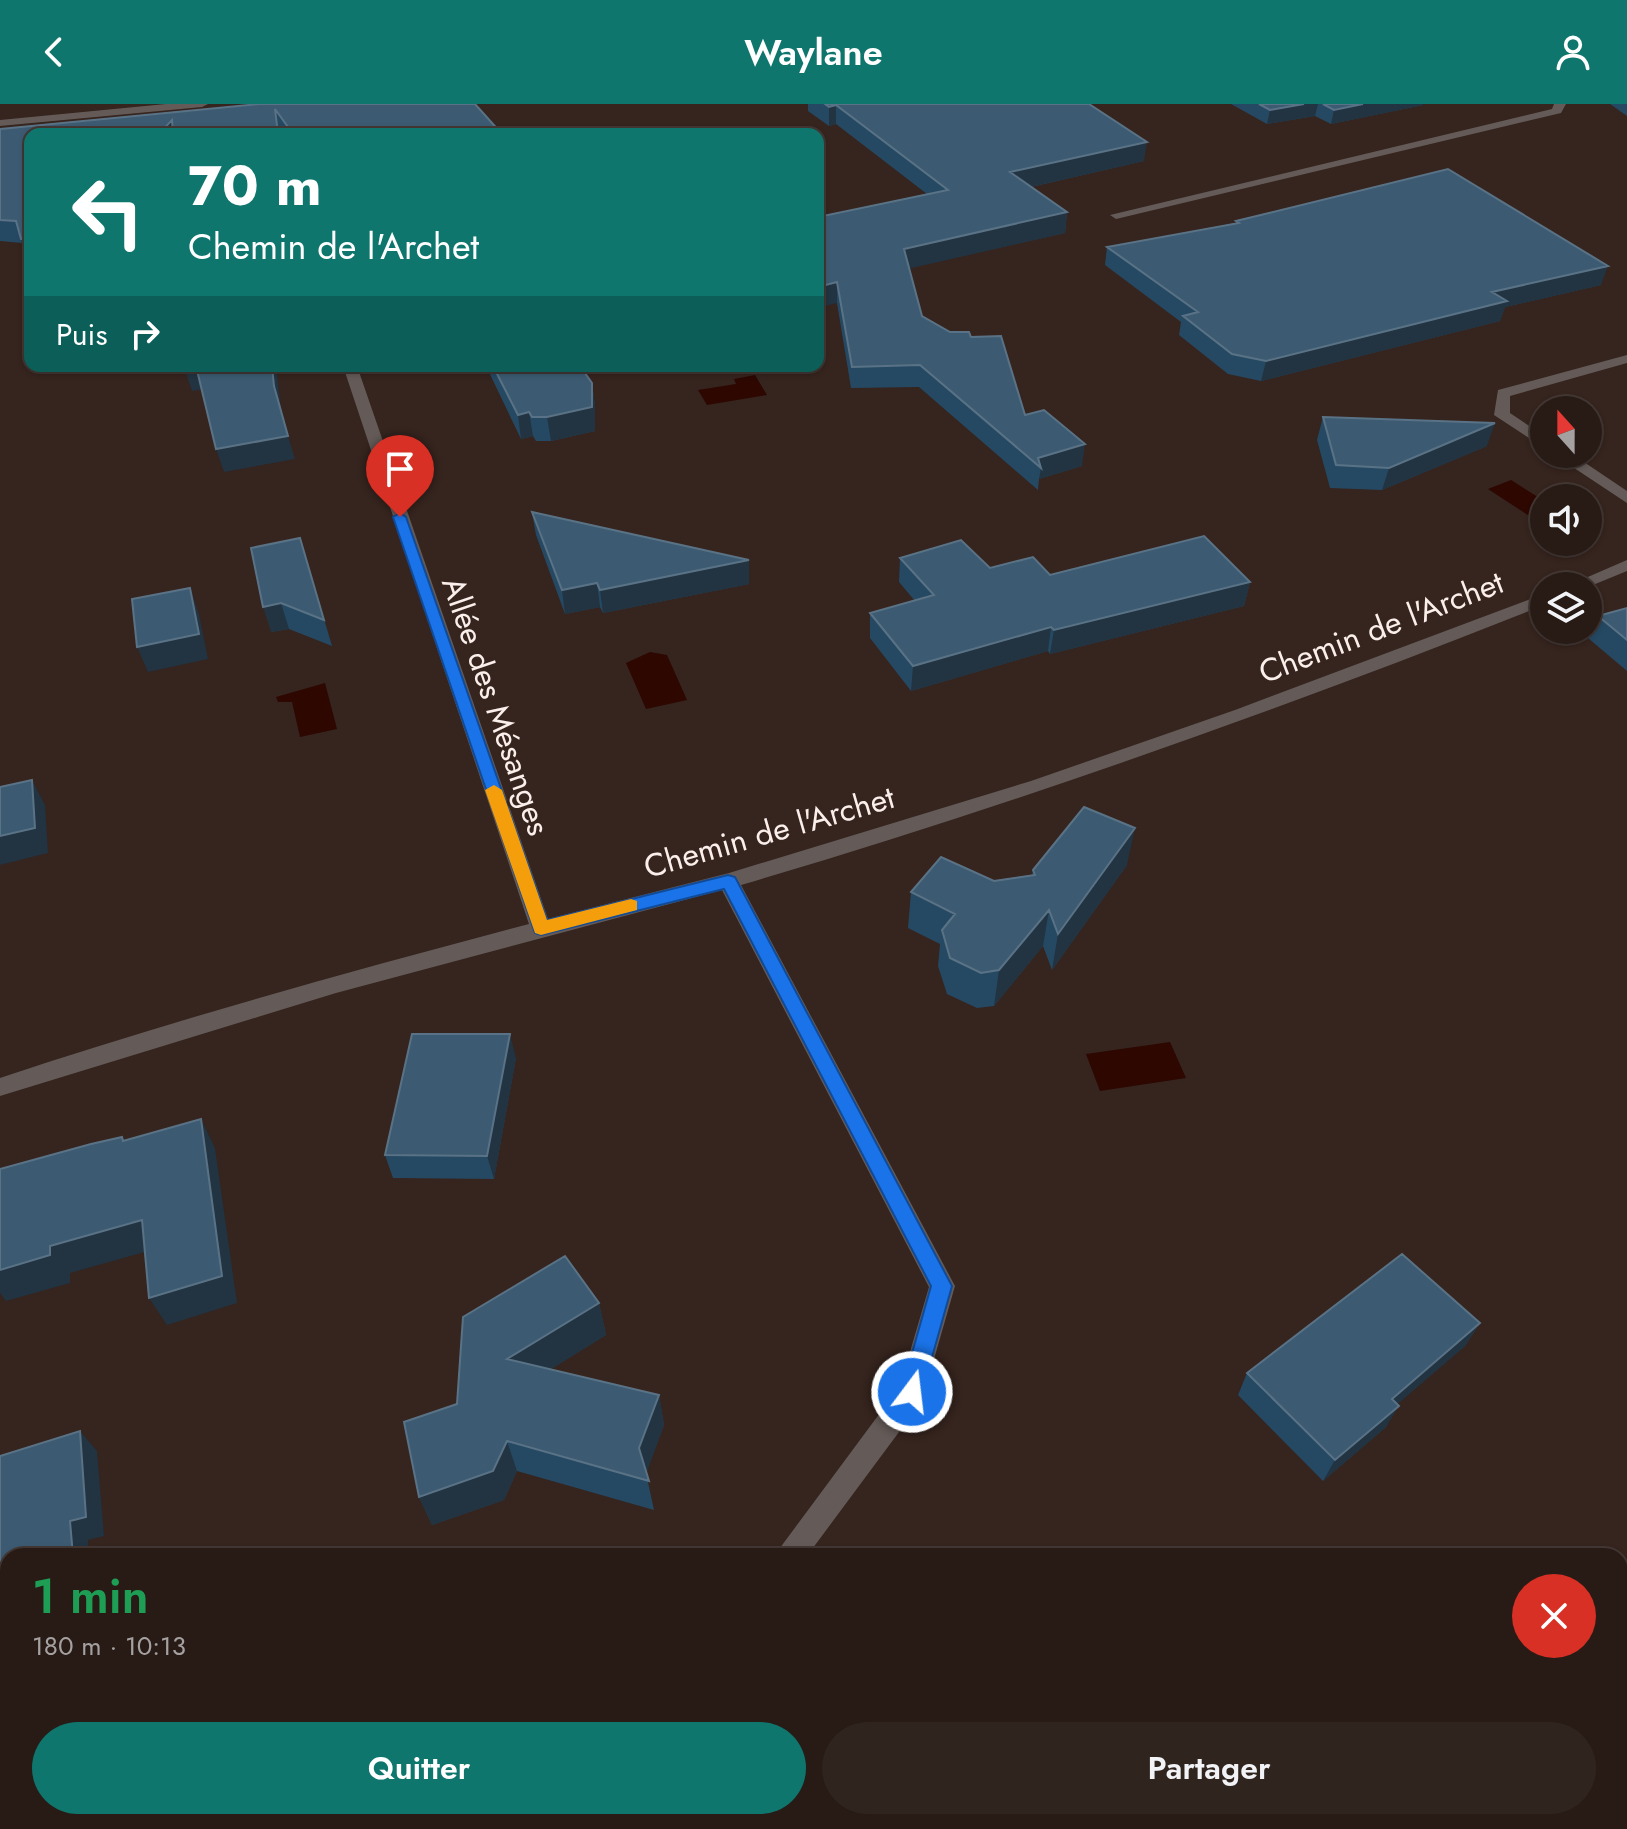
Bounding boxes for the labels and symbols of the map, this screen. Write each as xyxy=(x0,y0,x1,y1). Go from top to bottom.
north arrow xyxy=(1530,396,1602,468)
pin xyxy=(366,435,434,517)
street label: Chemin de l'Archet xyxy=(1252,559,1510,695)
street label: Allée des Mésanges xyxy=(430,571,562,841)
street label: Chemin de l'Archet xyxy=(638,774,900,890)
position arrow xyxy=(870,1350,954,1434)

